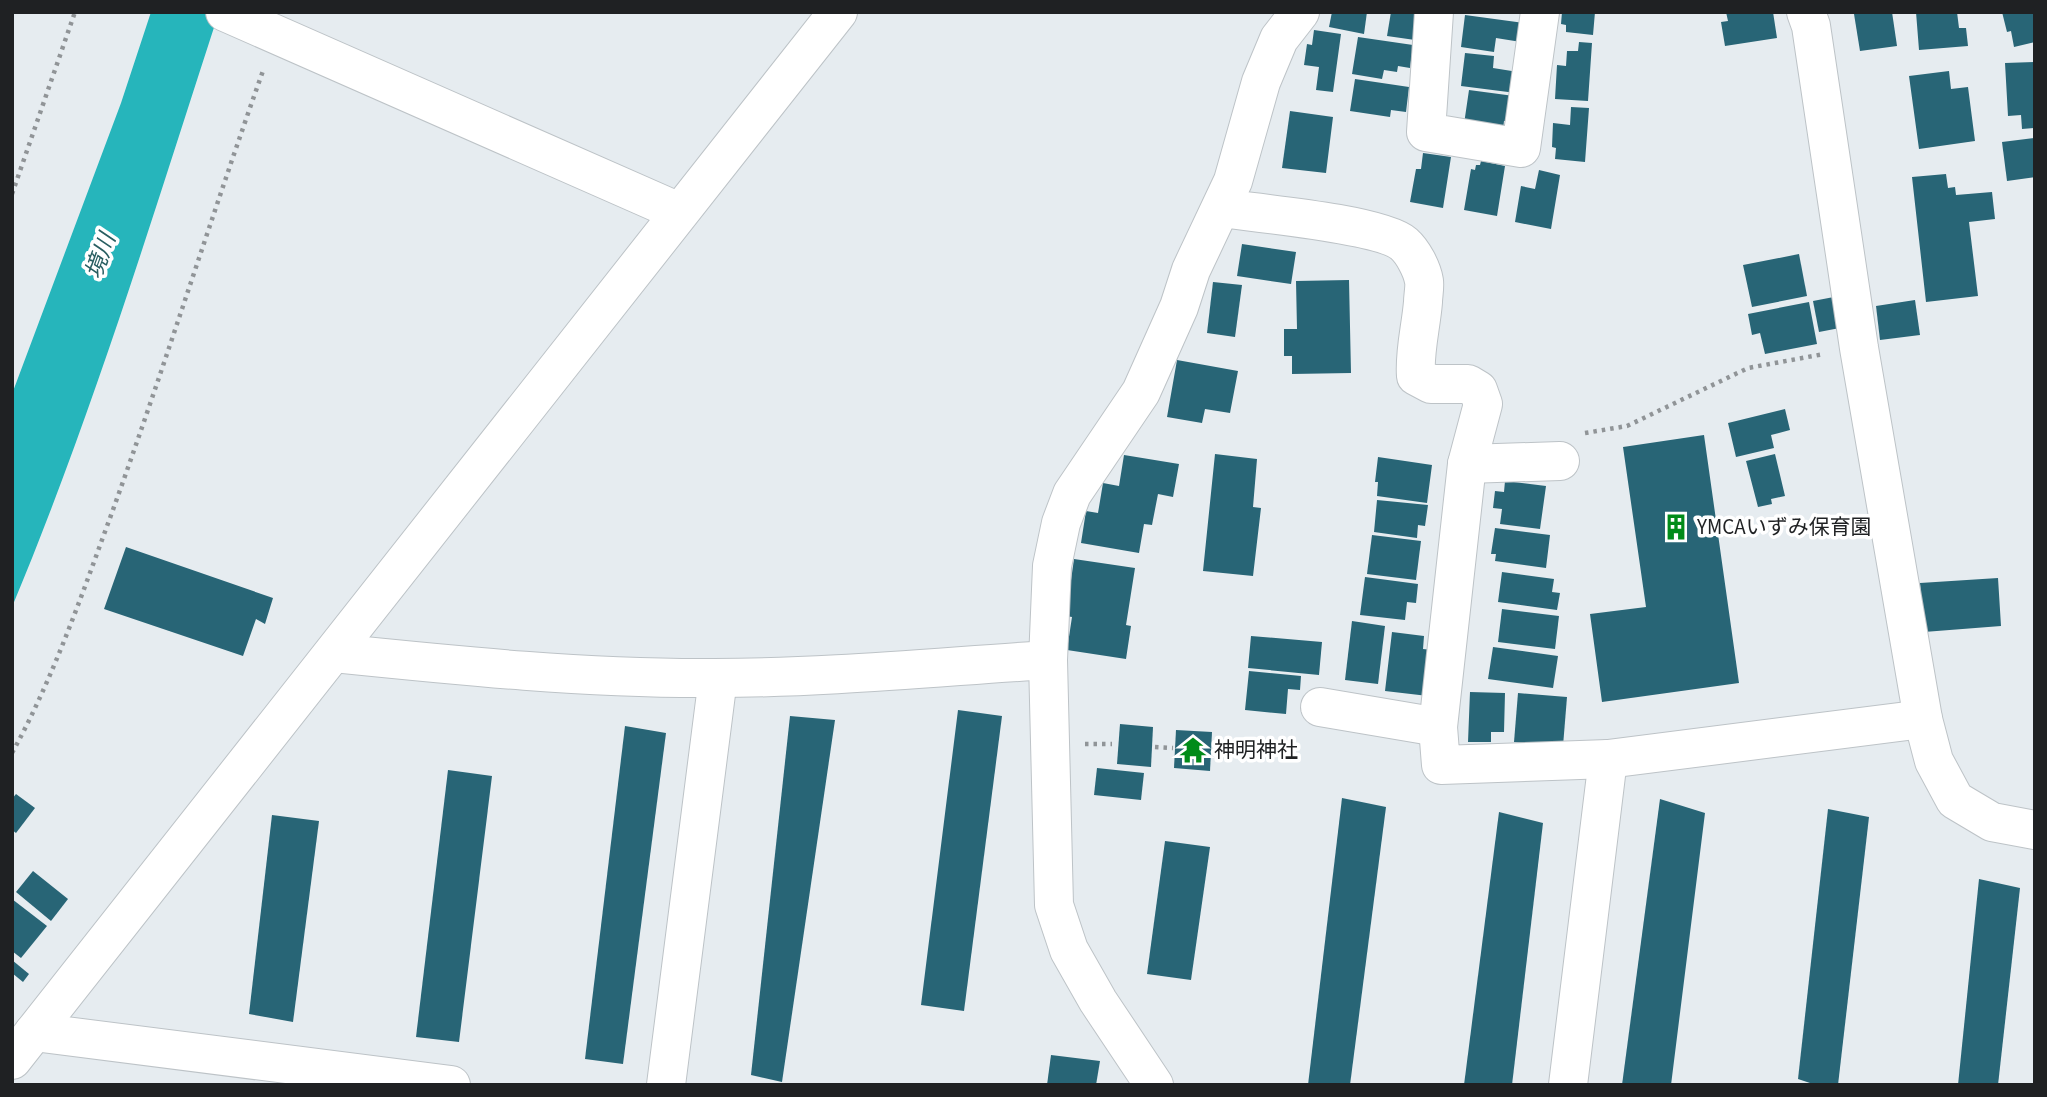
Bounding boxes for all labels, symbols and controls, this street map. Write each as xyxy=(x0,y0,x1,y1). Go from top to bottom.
water label: 境川 xyxy=(77,226,125,283)
building icon: YMCAいずみ保育園 xyxy=(1661,512,1691,542)
place label: YMCAいずみ保育園 xyxy=(1696,512,1872,542)
temple icon: 神明神社 xyxy=(1178,735,1208,765)
place label: 神明神社 xyxy=(1214,735,1298,765)

